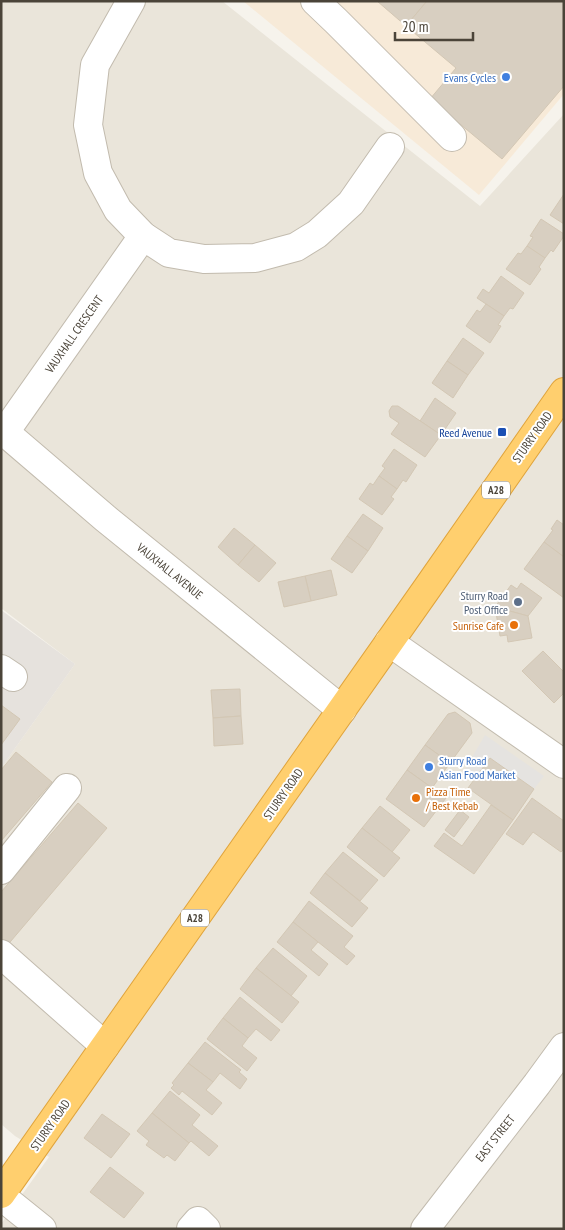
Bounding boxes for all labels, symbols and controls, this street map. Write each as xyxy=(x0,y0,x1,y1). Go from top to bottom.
scale bar xyxy=(395,10,472,42)
text: 20 m xyxy=(402,17,428,36)
place label: Evans Cycles xyxy=(444,70,496,85)
marker: Evans Cycles xyxy=(500,71,512,83)
street label: VAUXHALL CRESCENT xyxy=(41,292,107,376)
street label: STURRY ROAD xyxy=(509,408,555,466)
place label: Reed Avenue xyxy=(439,425,492,440)
marker: Reed Avenue xyxy=(496,426,508,438)
road number: A28 xyxy=(482,482,510,498)
street label: VAUXHALL AVENUE xyxy=(133,539,206,602)
place label: Sturry Road Post Office xyxy=(461,588,508,617)
marker: Sturry Road Post Office xyxy=(512,596,524,608)
place label: Sunrise Cafe xyxy=(453,618,504,633)
marker: Sunrise Cafe xyxy=(508,619,520,631)
place label: Sturry Road Asian Food Market xyxy=(439,753,516,782)
marker: Sturry Road Asian Food Market xyxy=(423,761,435,773)
street label: STURRY ROAD xyxy=(260,765,306,823)
place label: Pizza Time / Best Kebab xyxy=(425,784,478,813)
marker: Pizza Time / Best Kebab xyxy=(410,792,422,804)
road number: A28 xyxy=(181,910,209,926)
street label: STURRY ROAD xyxy=(27,1096,73,1154)
street label: EAST STREET xyxy=(472,1111,518,1164)

